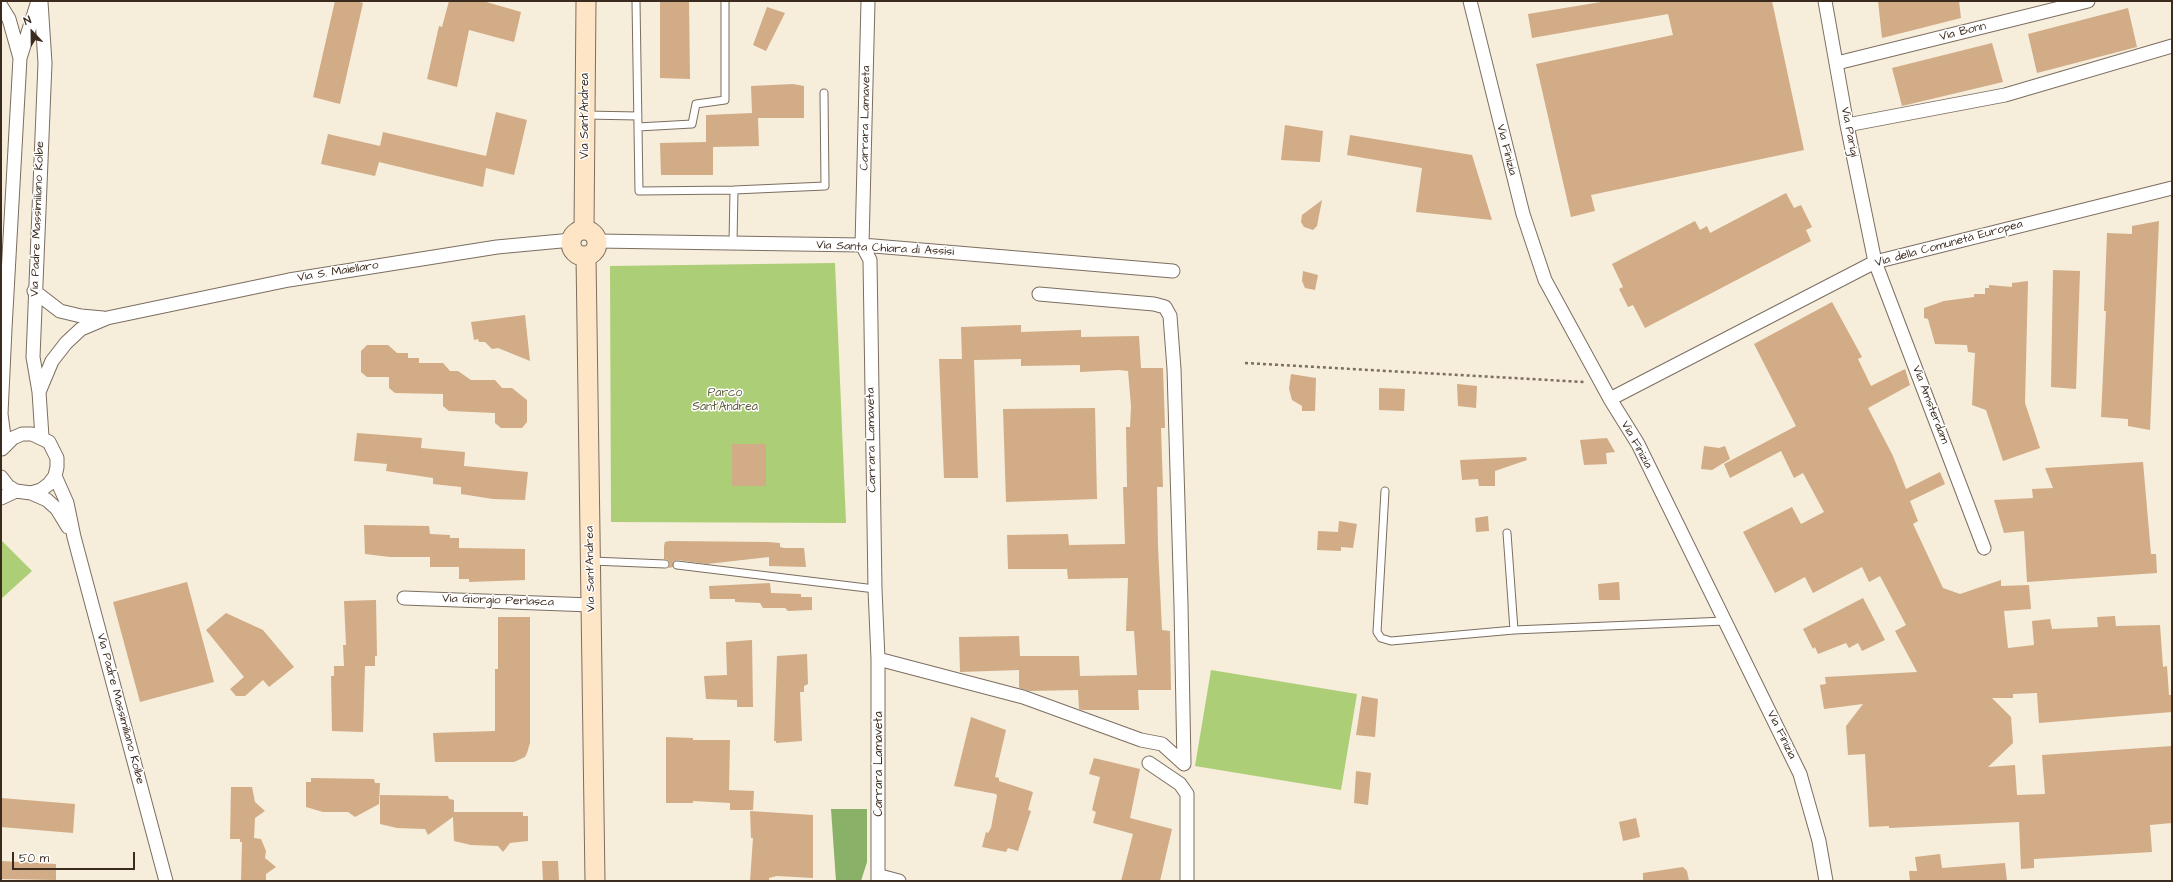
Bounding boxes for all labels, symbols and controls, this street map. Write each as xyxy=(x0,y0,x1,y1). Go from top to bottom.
north arrow xyxy=(12,12,52,52)
text: N xyxy=(21,12,33,29)
street label: Via Bonn xyxy=(1938,19,1988,45)
street label: Carrara Lamaveta xyxy=(858,65,874,171)
street label: Via Sant'Andrea xyxy=(578,73,592,159)
street label: Via Parigi xyxy=(1837,106,1861,158)
street label: Via Finizia xyxy=(1493,123,1519,177)
street label: Via Padre Massimiliano Kolbe xyxy=(28,141,48,297)
street label: Via della Comunetá Europea xyxy=(1874,217,2024,271)
street label: Via Santa Chiara di Assisi xyxy=(816,238,954,260)
street label: Via S. Maiellaro xyxy=(296,258,380,286)
street label: Via Amsterdam xyxy=(1908,364,1952,446)
park label: Parco Sant'Andrea xyxy=(692,386,758,414)
street label: Carrara Lamaveta xyxy=(864,387,880,493)
street label: Via Finizia xyxy=(1617,419,1655,471)
street label: Via Sant'Andrea xyxy=(583,526,599,612)
street label: Via Giorgio Perlasca xyxy=(442,592,554,610)
street label: Via Padre Massimiliano Kolbe xyxy=(93,632,147,786)
street label: Via Finizia xyxy=(1763,708,1799,762)
street label: Carrara Lamaveta xyxy=(872,711,886,817)
scale bar xyxy=(14,844,137,870)
text: 50 m xyxy=(19,850,49,867)

